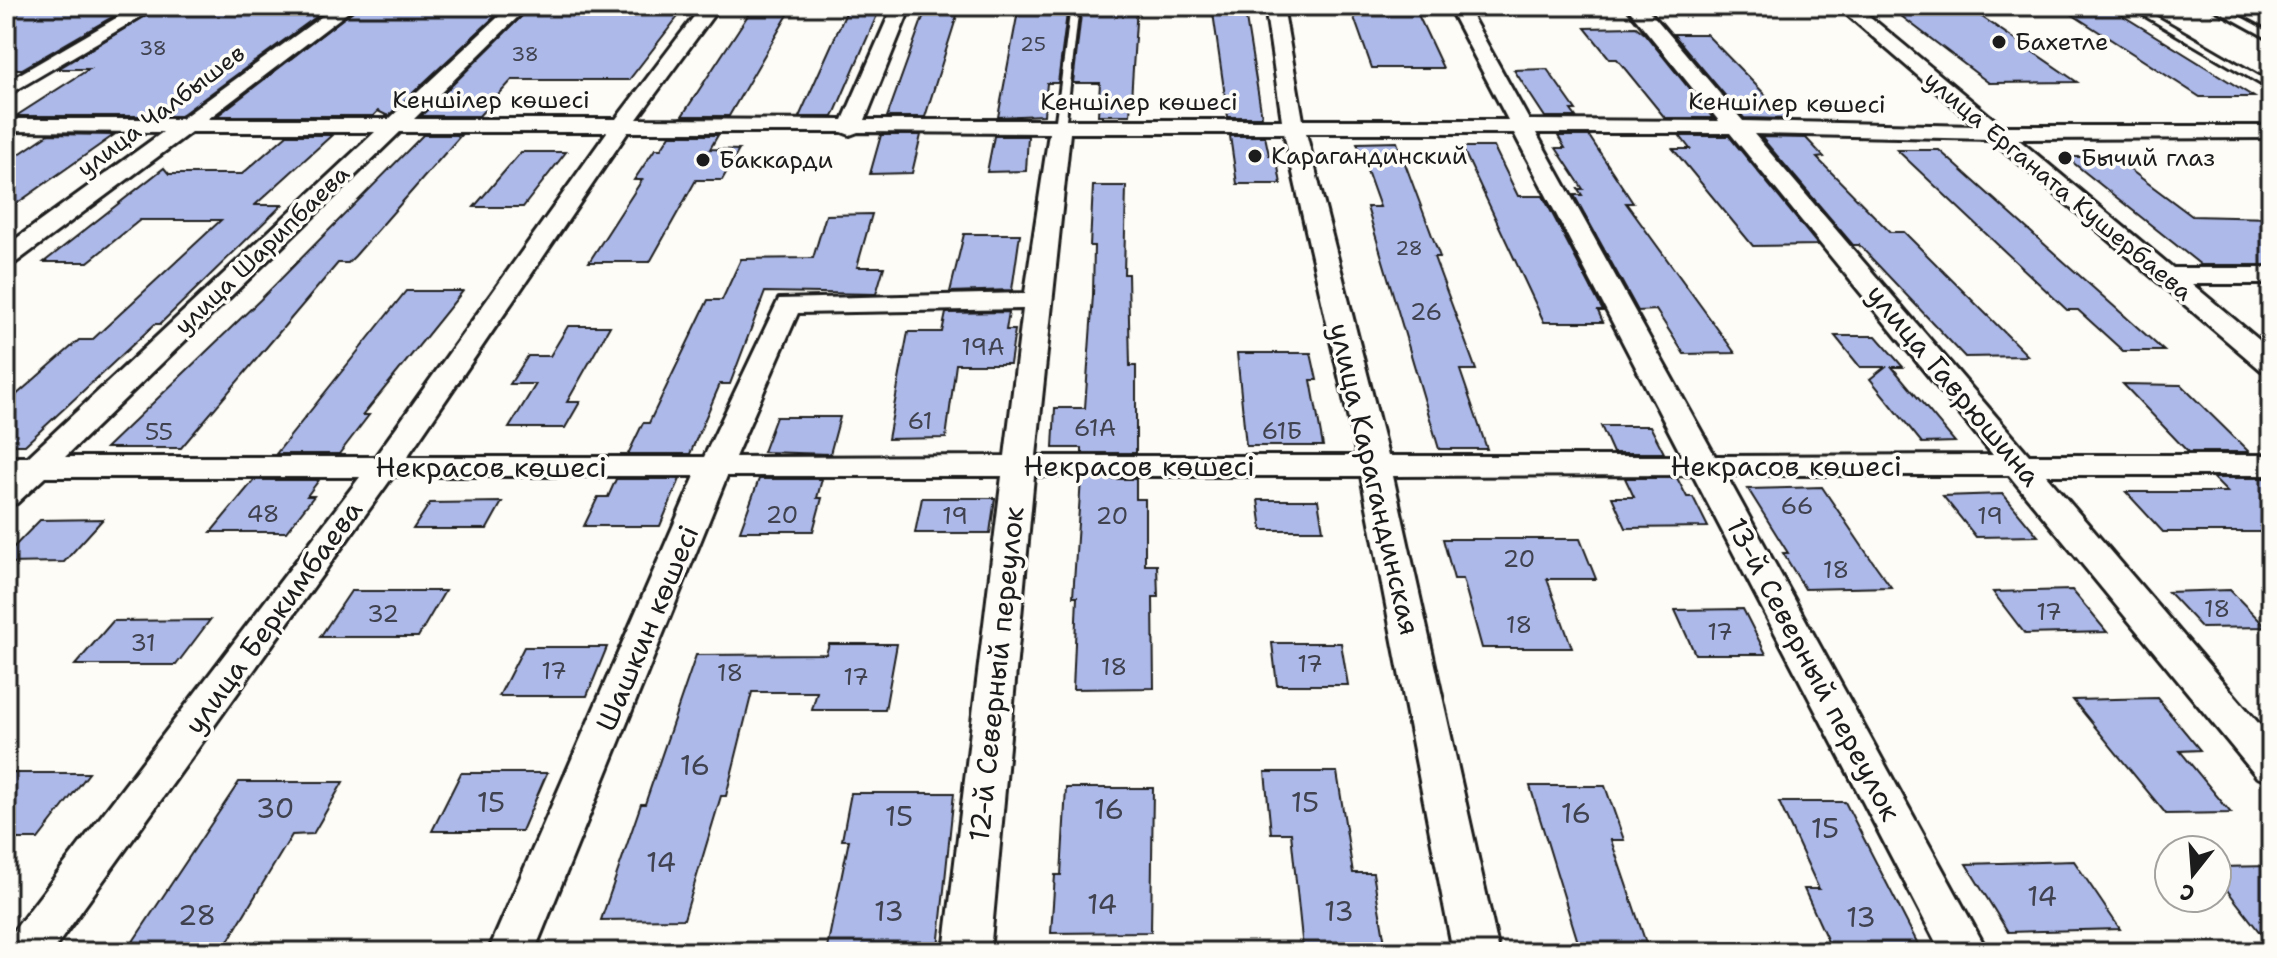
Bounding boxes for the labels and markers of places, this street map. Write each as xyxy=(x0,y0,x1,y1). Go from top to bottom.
place label: Бахетле xyxy=(2015,26,2109,58)
marker: Бахетле xyxy=(1990,33,2008,51)
place label: Карагандинский xyxy=(1271,140,1467,172)
place label: Бычий глаз xyxy=(2081,142,2215,174)
place label: Баккарди xyxy=(719,144,833,176)
marker: Карагандинский xyxy=(1246,147,1264,165)
marker: Бычий глаз xyxy=(2056,149,2074,167)
marker: Баккарди xyxy=(694,151,712,169)

